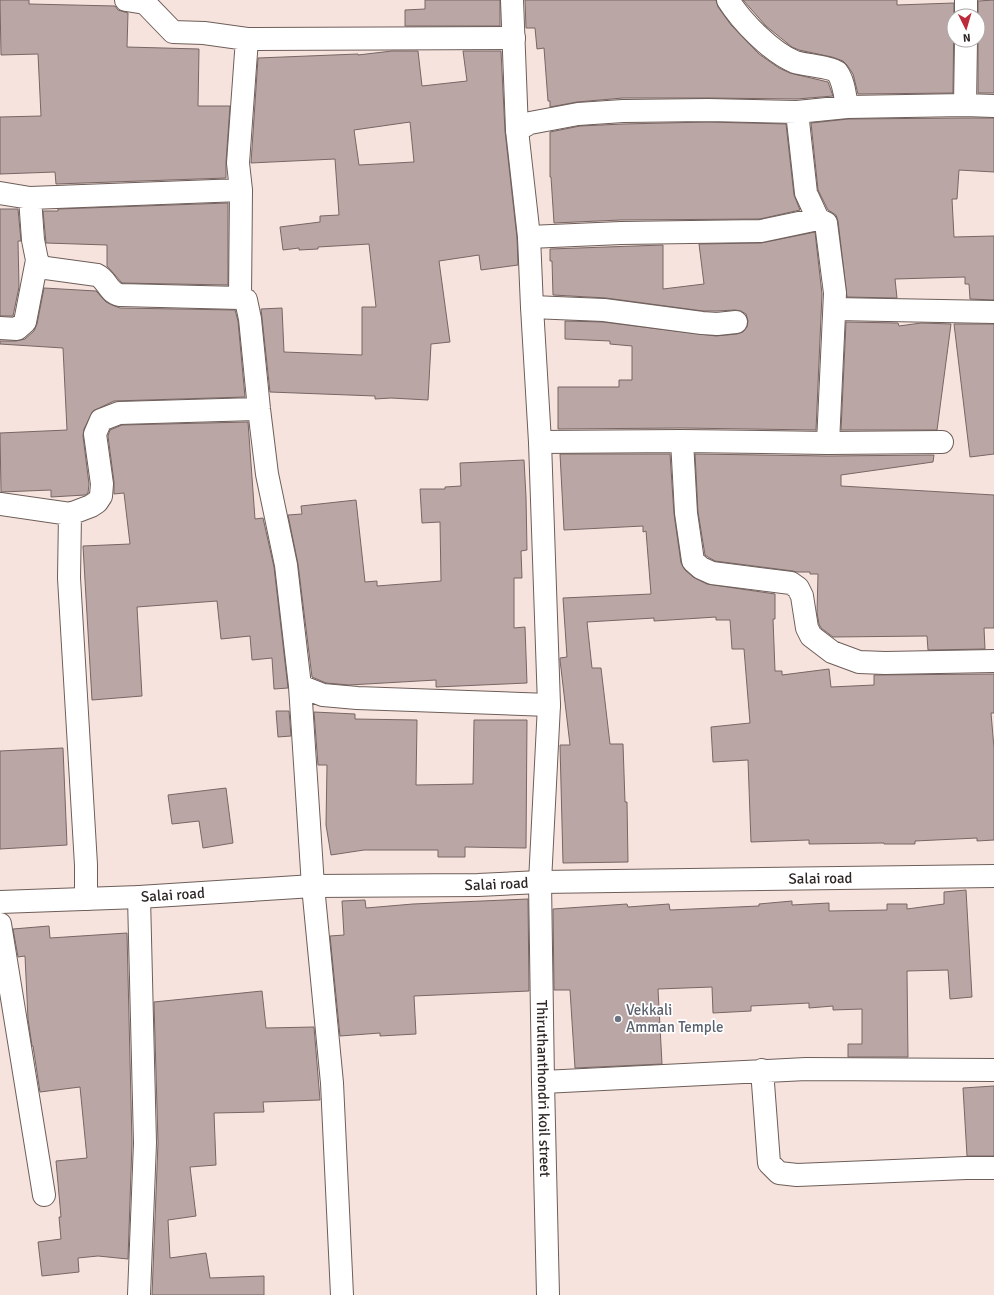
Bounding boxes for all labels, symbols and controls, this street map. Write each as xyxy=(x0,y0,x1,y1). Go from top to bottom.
north arrow xyxy=(946,8,986,48)
text: N xyxy=(962,31,971,44)
street label: Salai road xyxy=(788,869,853,888)
street label: Salai road xyxy=(465,874,529,894)
street label: Salai road xyxy=(140,884,205,906)
street label: Thiruthanthondri koil street xyxy=(533,1000,554,1177)
place label: Vekkali Amman Temple xyxy=(626,1001,723,1036)
marker: Vekkali Amman Temple xyxy=(613,1014,623,1024)

